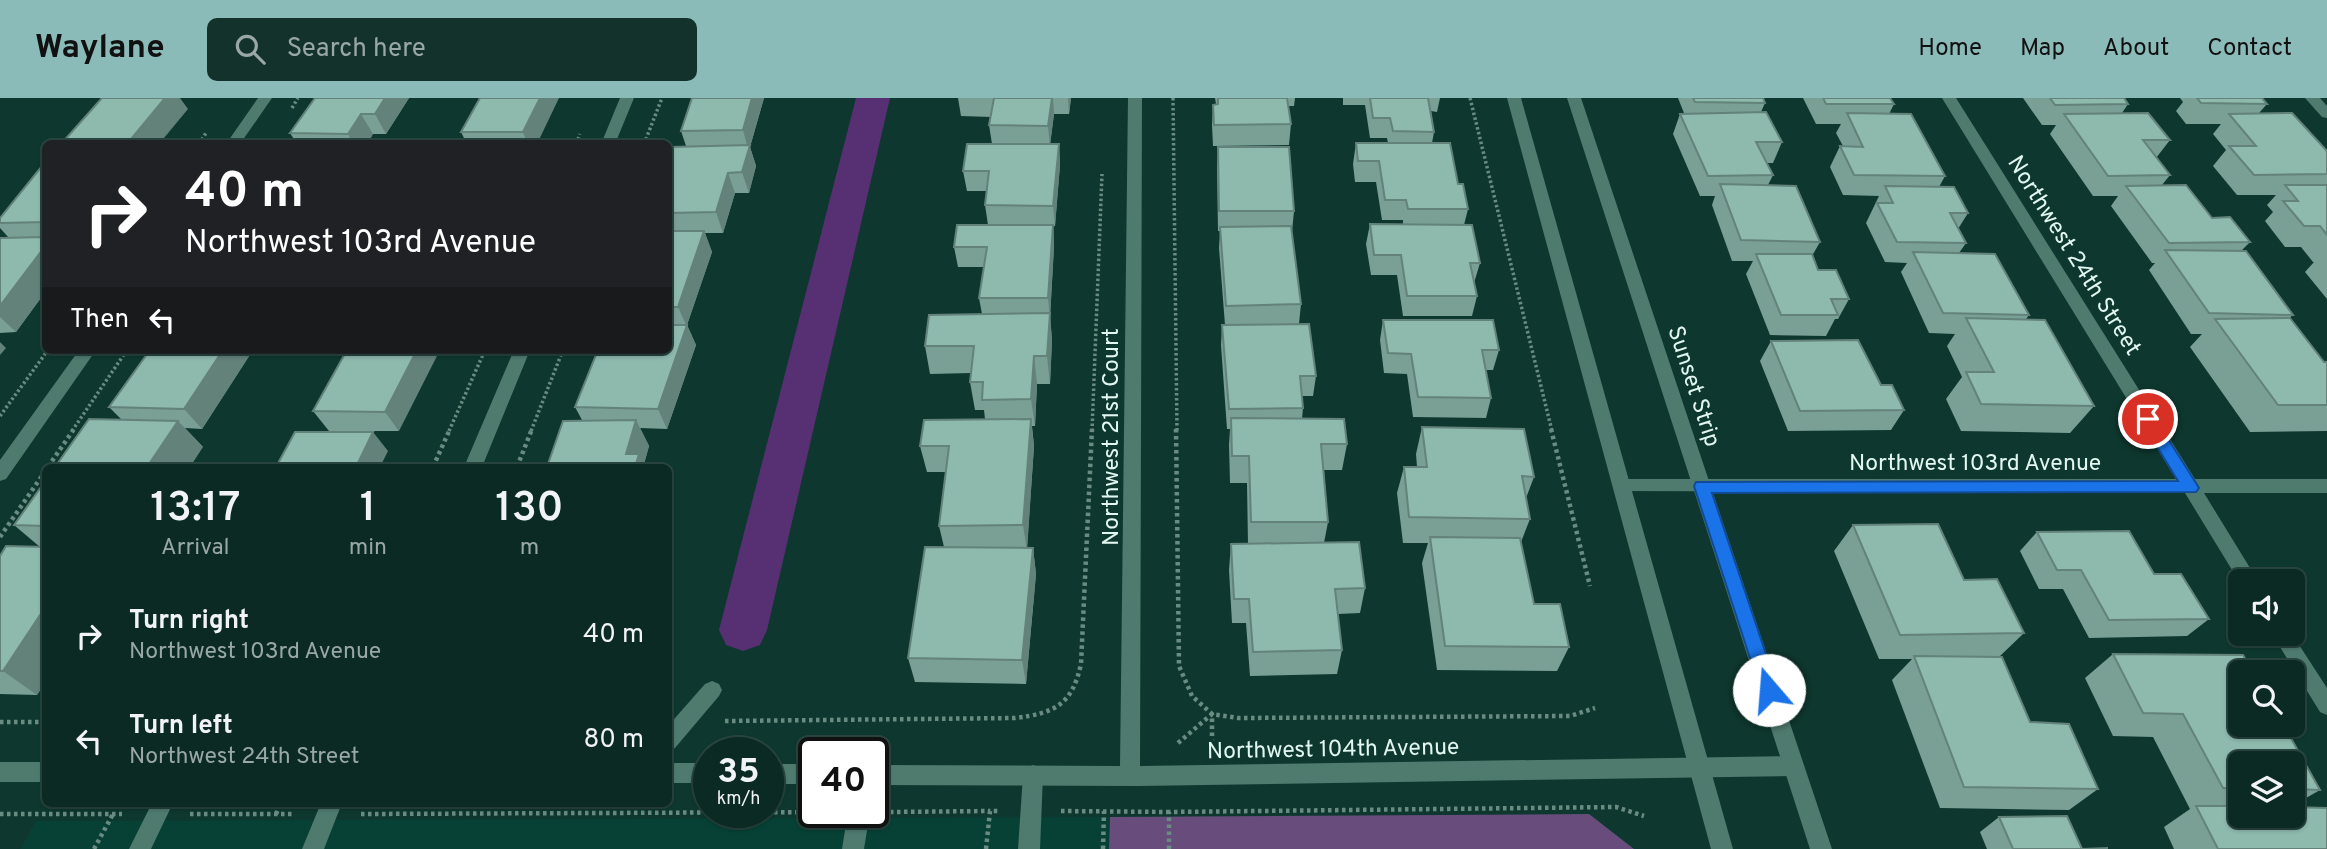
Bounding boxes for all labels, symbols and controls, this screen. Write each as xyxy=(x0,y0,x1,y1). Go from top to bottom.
search box xyxy=(207,18,697,81)
text: Waylane xyxy=(35,28,165,70)
icon: search xyxy=(231,30,269,68)
text: Search here xyxy=(287,33,426,66)
text: Home xyxy=(1918,34,1982,64)
text: Map xyxy=(2020,34,2065,64)
text: About xyxy=(2103,34,2169,64)
text: Contact xyxy=(2207,34,2292,64)
street label: Northwest 24th Street xyxy=(2000,151,2146,362)
text: 40 m xyxy=(185,163,304,225)
icon: right xyxy=(70,168,161,259)
text: Northwest 103rd Avenue xyxy=(185,224,536,264)
icon: left xyxy=(143,301,181,339)
text: Then xyxy=(70,304,129,337)
street label: Sunset Strip xyxy=(1659,323,1726,451)
street label: Northwest 21st Court xyxy=(1098,328,1127,546)
pin xyxy=(2118,389,2178,449)
icon: arrive xyxy=(2129,400,2167,438)
street label: Northwest 103rd Avenue xyxy=(1849,450,2101,479)
text: 13:17 xyxy=(150,483,240,536)
text: 1 xyxy=(360,483,376,536)
text: 130 xyxy=(495,483,564,536)
text: Arrival xyxy=(161,534,230,563)
text: min xyxy=(349,534,387,563)
text: m xyxy=(520,534,539,563)
map controls xyxy=(2228,569,2305,828)
button: sound xyxy=(2228,569,2305,646)
text: Turn right xyxy=(129,605,249,638)
icon: right xyxy=(70,617,108,655)
text: 40 m xyxy=(583,619,644,652)
text: Northwest 103rd Avenue xyxy=(129,638,381,667)
position arrow xyxy=(1732,653,1806,727)
button: search xyxy=(2228,660,2305,737)
text: Turn left xyxy=(129,710,233,743)
icon: left xyxy=(70,722,108,760)
text: 80 m xyxy=(584,724,644,757)
street label: Northwest 104th Avenue xyxy=(1207,734,1460,767)
speed limit sign: 40 xyxy=(798,737,889,828)
text: Northwest 24th Street xyxy=(129,743,359,772)
text: 35 xyxy=(717,751,760,795)
button: layers xyxy=(2228,751,2305,828)
text: km/h xyxy=(717,788,760,811)

